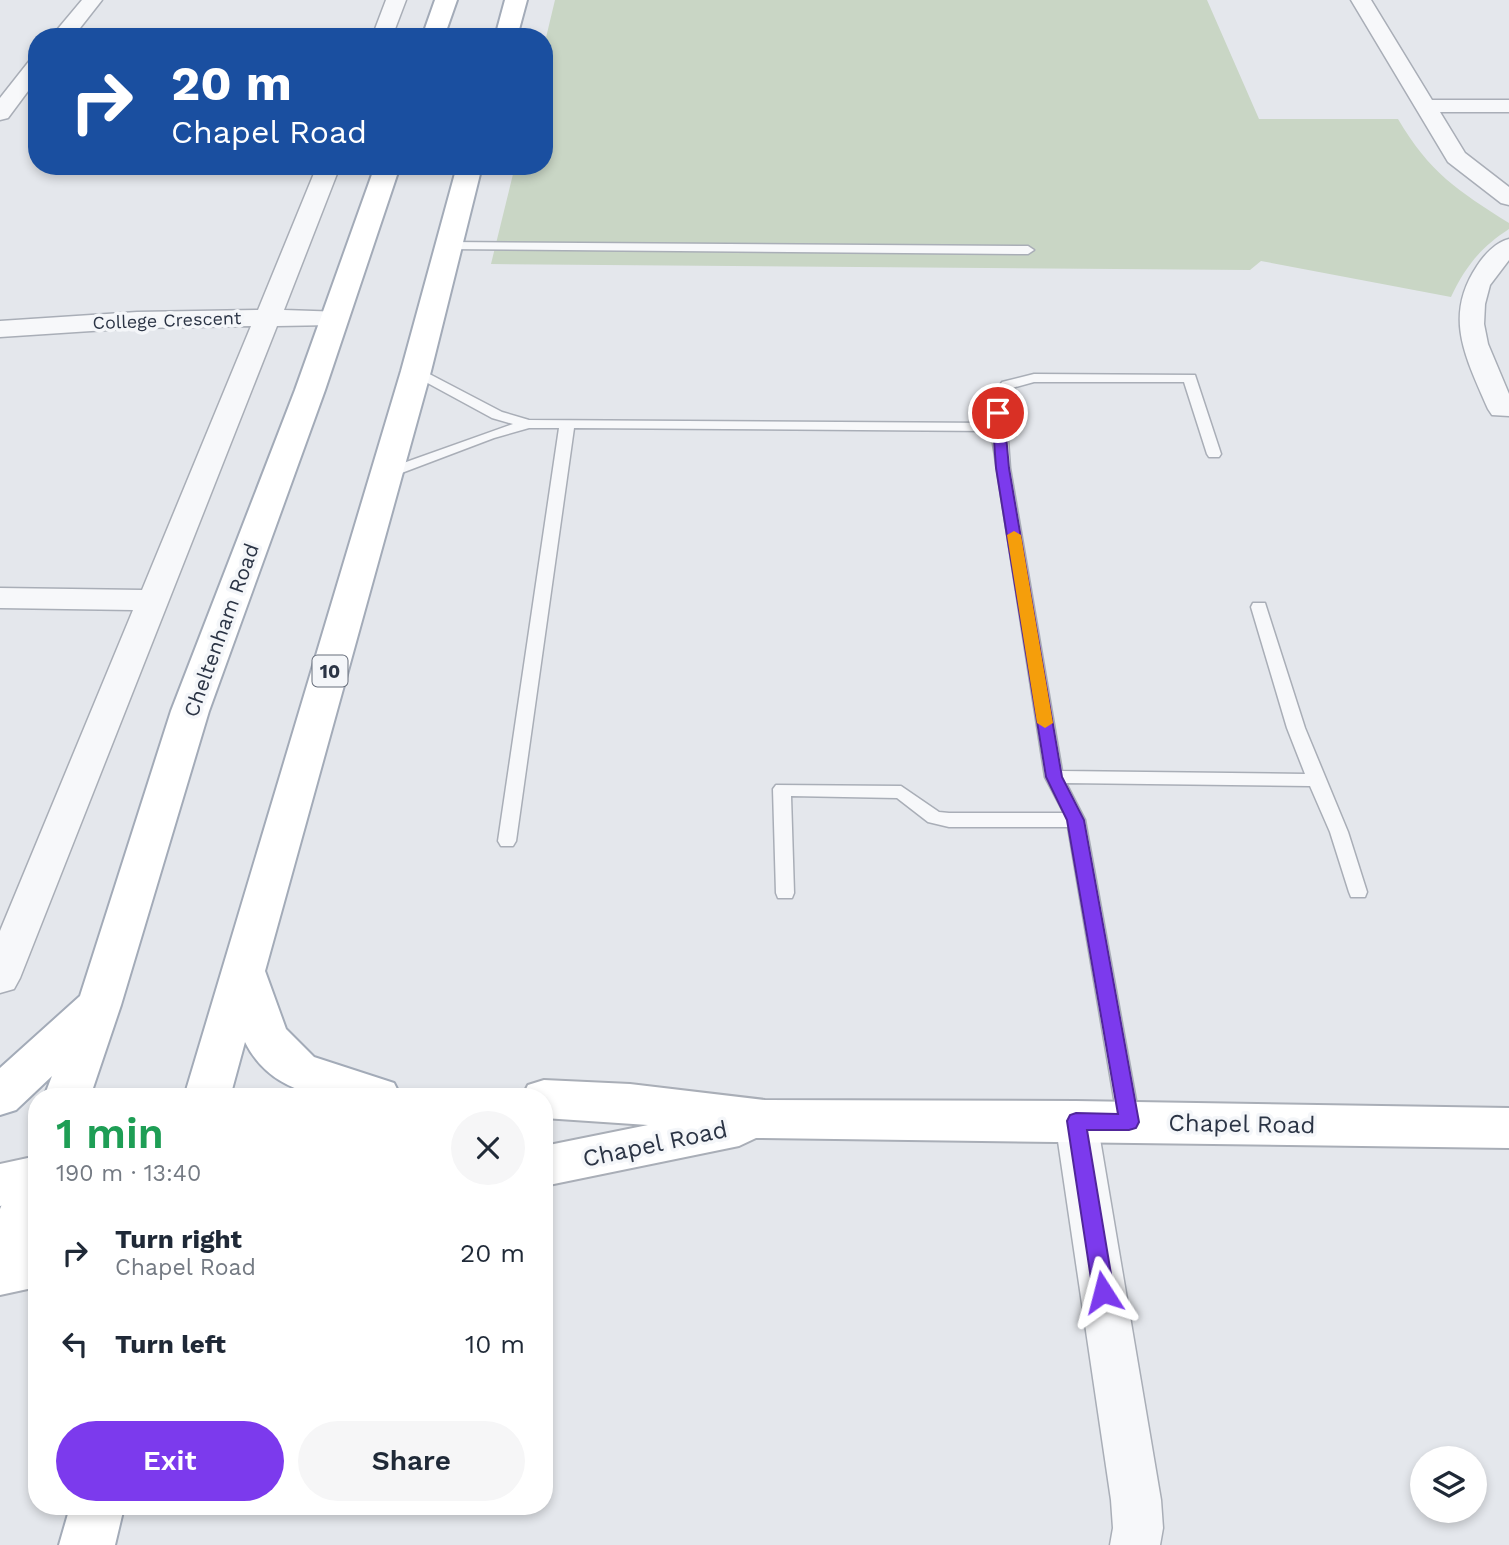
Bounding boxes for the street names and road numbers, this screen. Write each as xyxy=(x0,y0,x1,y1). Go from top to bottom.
street label: College Crescent xyxy=(92,307,242,333)
street label: Cheltenham Road xyxy=(178,540,264,720)
road number: 10 xyxy=(312,656,348,686)
street label: Chapel Road xyxy=(1168,1109,1316,1139)
street label: Chapel Road xyxy=(580,1115,730,1173)

